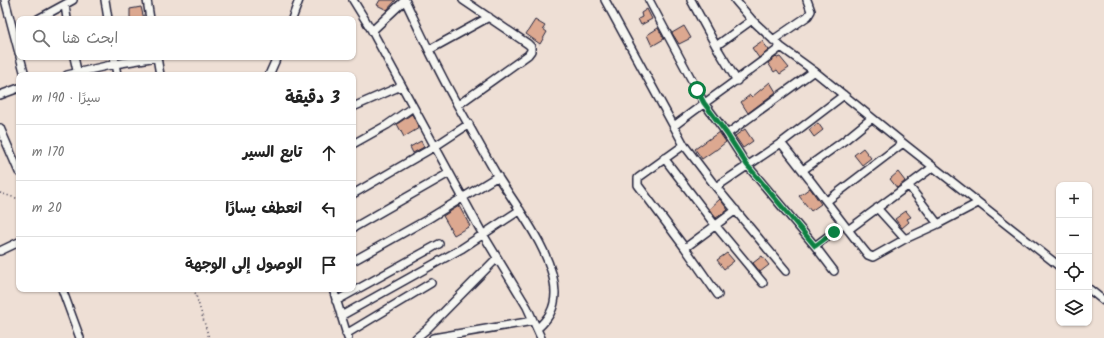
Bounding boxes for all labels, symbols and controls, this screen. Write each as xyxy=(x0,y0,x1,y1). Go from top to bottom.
search box xyxy=(16,16,356,60)
icon: search xyxy=(30,27,52,49)
text: ابحث هنا xyxy=(62,27,118,51)
route start xyxy=(688,81,706,99)
text: 3 دقيقة xyxy=(285,85,340,112)
text: سيرًا · 190 m xyxy=(32,88,101,109)
text: تابع السير xyxy=(243,141,302,165)
text: 170 m xyxy=(32,142,64,163)
icon: ahead xyxy=(318,142,340,164)
map controls xyxy=(1056,182,1092,326)
button: + xyxy=(1056,182,1092,218)
text: انعطف يسارًا xyxy=(225,197,302,221)
text: 20 m xyxy=(32,198,62,219)
icon: left xyxy=(318,198,340,220)
button: − xyxy=(1056,218,1092,254)
route end xyxy=(825,223,843,241)
text: الوصول إلى الوجهة xyxy=(185,253,302,277)
icon: arrive xyxy=(318,254,340,276)
button: locate xyxy=(1056,254,1092,290)
button: layers xyxy=(1056,290,1092,326)

